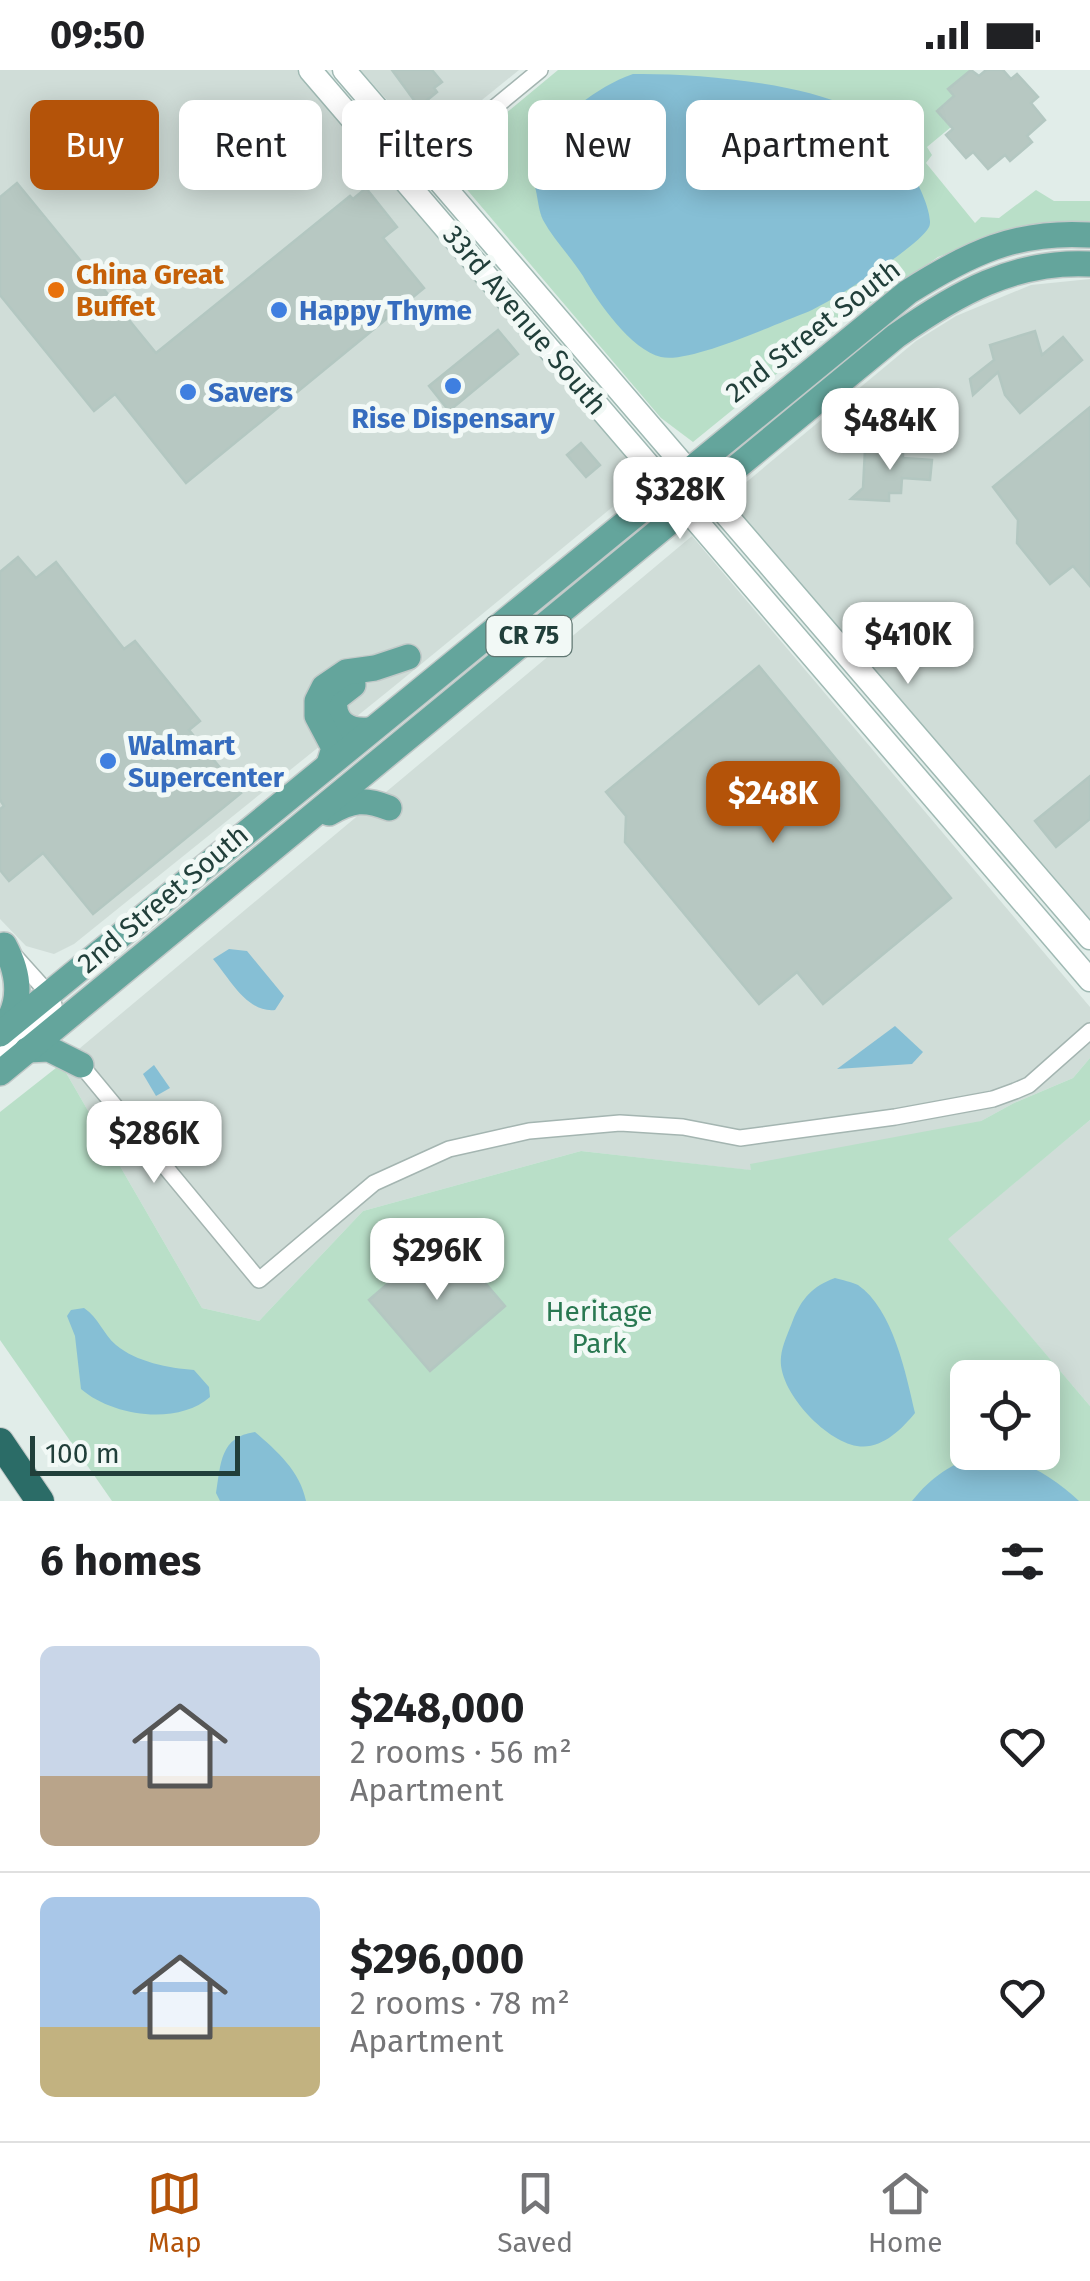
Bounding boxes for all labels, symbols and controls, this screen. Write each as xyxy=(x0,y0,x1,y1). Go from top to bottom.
text: 09:50 xyxy=(50,12,145,58)
chip: Buy xyxy=(30,100,159,190)
chip: Rent xyxy=(179,100,322,190)
chip: Filters xyxy=(342,100,508,190)
chip: New xyxy=(528,100,666,190)
chip: Apartment xyxy=(686,100,924,190)
street label: 33rd Avenue South xyxy=(436,219,614,421)
street label: 2nd Street South xyxy=(719,253,907,409)
place label: China Great Buffet xyxy=(76,258,225,323)
marker: China Great Buffet xyxy=(45,279,67,301)
place label: Happy Thyme xyxy=(299,294,472,327)
marker: Happy Thyme xyxy=(268,299,290,321)
marker: Rise Dispensary xyxy=(442,375,464,397)
place label: Savers xyxy=(208,376,293,409)
marker: Savers xyxy=(177,381,199,403)
pin: $484K xyxy=(820,388,960,473)
text: $484K xyxy=(844,401,936,439)
place label: Rise Dispensary xyxy=(351,402,555,435)
pin: $328K xyxy=(610,457,750,542)
text: $328K xyxy=(635,470,725,508)
pin: $410K xyxy=(838,602,978,687)
text: $410K xyxy=(864,615,952,653)
road number: CR 75 xyxy=(486,616,572,656)
place label: Walmart Supercenter xyxy=(128,729,285,794)
marker: Walmart Supercenter xyxy=(97,750,119,772)
pin: $248K xyxy=(703,761,843,846)
text: $248K xyxy=(728,774,818,812)
street label: 2nd Street South xyxy=(71,818,255,980)
pin: $286K xyxy=(84,1101,224,1186)
text: $286K xyxy=(109,1114,199,1152)
pin: $296K xyxy=(367,1218,507,1303)
text: $296K xyxy=(392,1231,482,1269)
park label: Heritage Park xyxy=(545,1295,653,1360)
map controls xyxy=(950,1360,1060,1470)
button: locate xyxy=(950,1360,1060,1470)
scale bar xyxy=(30,1431,240,1476)
text: 100 m xyxy=(45,1437,120,1470)
icon: filters xyxy=(995,1534,1050,1589)
text: 6 homes xyxy=(40,1536,201,1586)
text: $248,000 xyxy=(350,1683,524,1733)
icon: home xyxy=(120,1686,240,1806)
icon: heart xyxy=(995,1719,1050,1774)
text: 2 rooms · 56 m² xyxy=(350,1733,572,1771)
text: Apartment xyxy=(350,1771,504,1809)
text: $296,000 xyxy=(350,1934,524,1984)
icon: home xyxy=(120,1937,240,2057)
icon: heart xyxy=(995,1970,1050,2025)
text: 2 rooms · 78 m² xyxy=(350,1984,570,2022)
text: Apartment xyxy=(350,2022,504,2060)
tab: Map xyxy=(147,2166,202,2259)
tab: Saved xyxy=(497,2166,573,2259)
tab: Home xyxy=(868,2166,943,2259)

